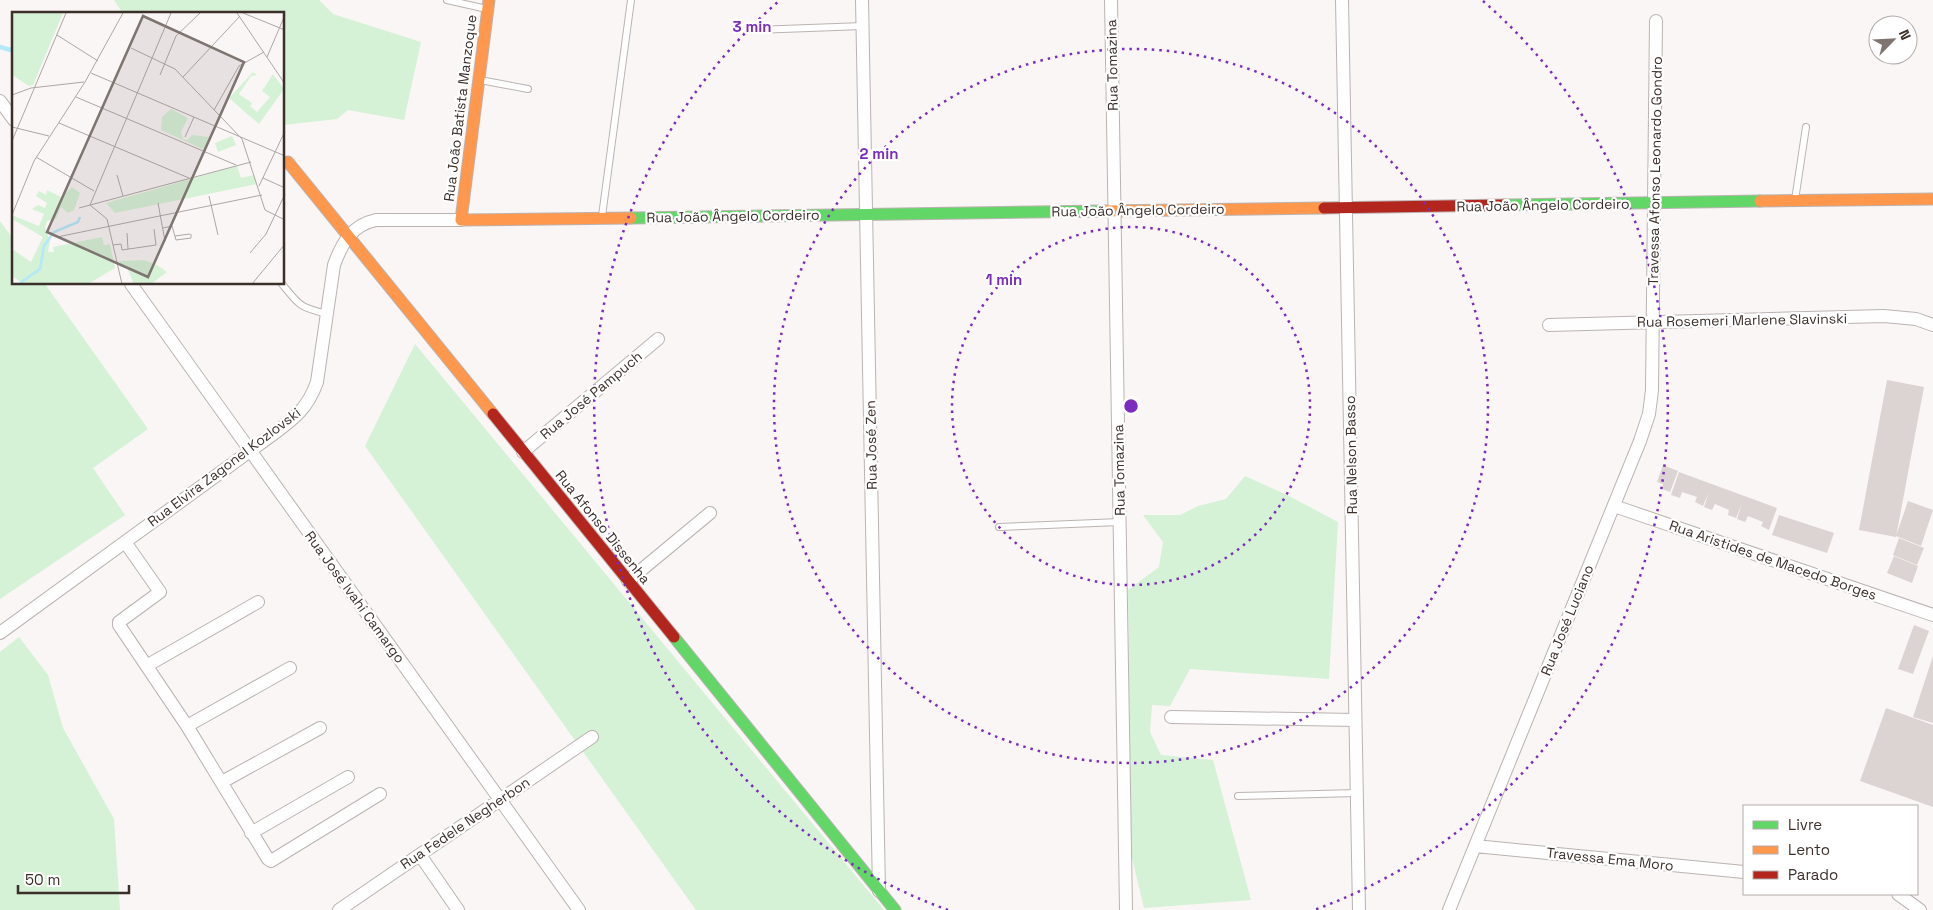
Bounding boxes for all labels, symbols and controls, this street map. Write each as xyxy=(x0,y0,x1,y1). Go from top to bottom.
inset map xyxy=(12,12,285,285)
street label: Rua João Batista Manzoque xyxy=(440,14,480,202)
north arrow xyxy=(1868,15,1918,65)
text: 3 min xyxy=(733,17,771,36)
street label: Rua Tomazina xyxy=(1102,19,1122,111)
text: N xyxy=(1895,27,1915,43)
street label: Travessa Afonso Leonardo Gondro xyxy=(1644,56,1666,286)
text: 2 min xyxy=(860,144,898,163)
street label: Rua João Ângelo Cordeiro xyxy=(1456,194,1630,216)
street label: Rua João Ângelo Cordeiro xyxy=(1051,199,1225,221)
street label: Rua João Ângelo Cordeiro xyxy=(646,205,820,227)
text: 1 min xyxy=(986,270,1022,289)
street label: Rua Rosemeri Marlene Slavinski xyxy=(1637,309,1847,331)
street label: Rua José Pampuch xyxy=(536,347,646,443)
street label: Rua Nelson Basso xyxy=(1341,395,1361,515)
centre of rings xyxy=(1122,397,1140,415)
street label: Rua José Zen xyxy=(861,400,881,490)
street label: Rua Elvira Zagonel Kozlovski xyxy=(144,404,304,530)
street label: Rua Tomazina xyxy=(1109,424,1129,516)
street label: Rua Afonso Dissenha xyxy=(552,467,654,587)
street label: Rua Aristides de Macedo Borges xyxy=(1667,516,1879,604)
street label: Rua José Ivahí Camargo xyxy=(301,527,409,667)
street label: Rua José Luciano xyxy=(1537,562,1597,678)
street label: Rua Fedele Negherbon xyxy=(397,773,533,873)
legend xyxy=(1743,805,1918,895)
text: Livre xyxy=(1788,815,1822,834)
text: Lento xyxy=(1788,840,1830,859)
street label: Travessa Ema Moro xyxy=(1546,843,1674,875)
scale bar xyxy=(18,862,129,894)
text: Parado xyxy=(1788,865,1838,884)
text: 50 m xyxy=(25,870,60,889)

